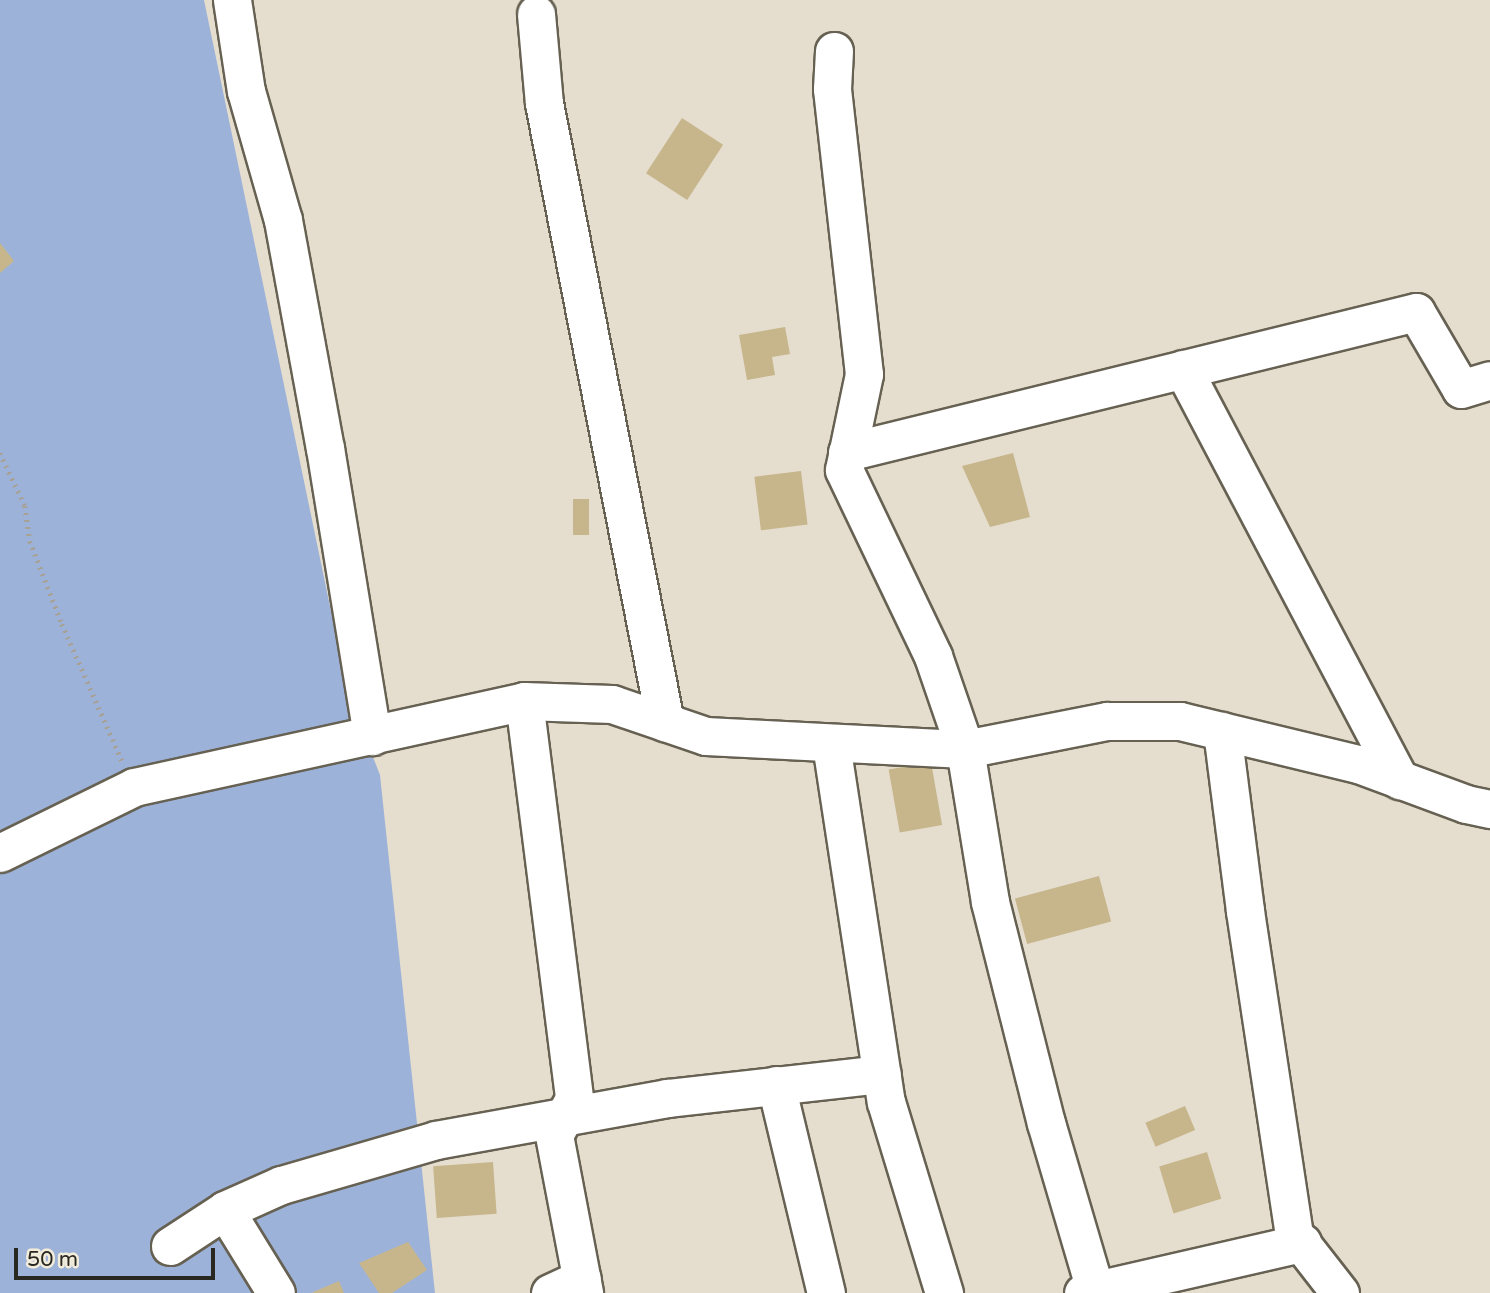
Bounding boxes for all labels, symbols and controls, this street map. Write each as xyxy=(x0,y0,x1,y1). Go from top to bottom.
scale bar xyxy=(18,1234,219,1278)
text: 50 m xyxy=(27,1247,78,1272)

